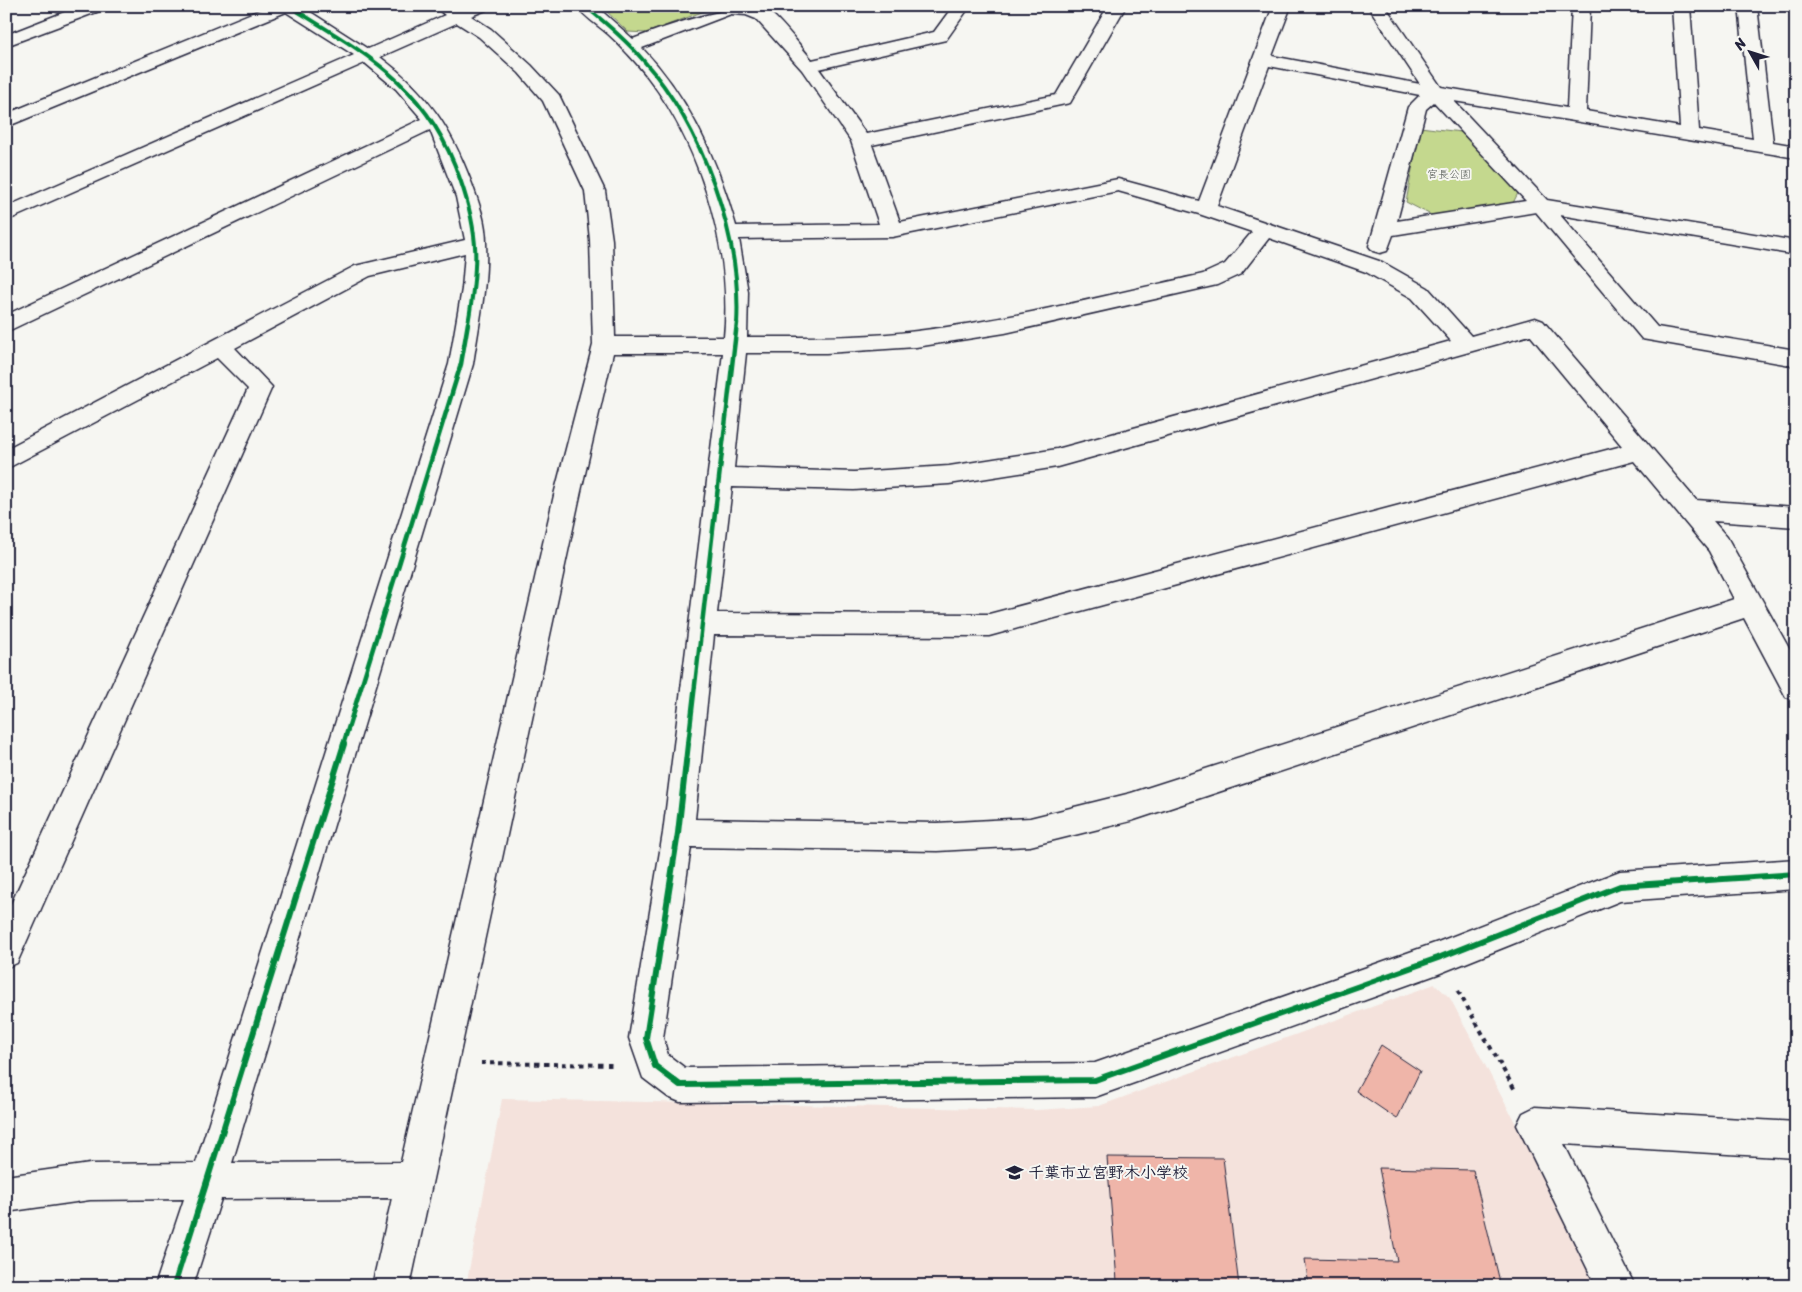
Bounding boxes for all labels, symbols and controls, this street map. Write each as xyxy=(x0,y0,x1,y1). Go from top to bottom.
north arrow xyxy=(1724,28,1774,78)
text: N xyxy=(1727,32,1753,57)
park label: 宮長公園 xyxy=(1427,165,1471,184)
place label: 千葉市立宮野木小学校 xyxy=(1028,1158,1188,1187)
school or university icon: 千葉市立宮野木小学校 xyxy=(1004,1162,1024,1182)

